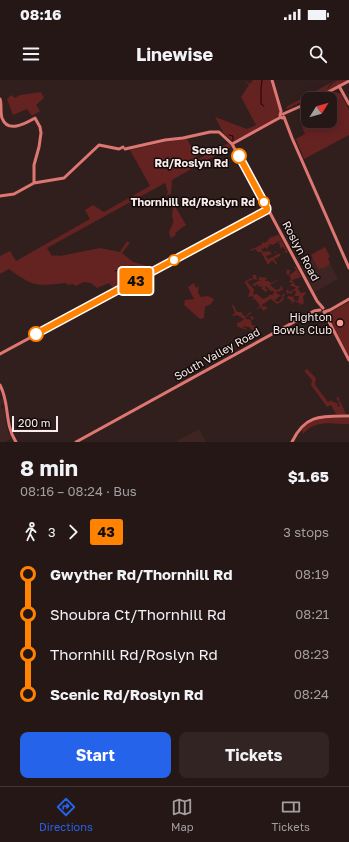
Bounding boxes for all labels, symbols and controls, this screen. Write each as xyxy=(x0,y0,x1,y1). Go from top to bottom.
text: 08:16 xyxy=(20,5,61,23)
icon: menu xyxy=(20,43,42,65)
text: Linewise xyxy=(136,43,213,65)
icon: search xyxy=(307,43,329,65)
north arrow xyxy=(301,92,337,128)
map controls xyxy=(301,92,337,128)
place label: Scenic Rd/Roslyn Rd xyxy=(155,143,229,169)
marker: Scenic Rd/Roslyn Rd xyxy=(231,148,247,164)
place label: Thornhill Rd/Roslyn Rd xyxy=(130,195,255,208)
marker: Thornhill Rd/Roslyn Rd xyxy=(258,196,270,208)
street label: Roslyn Road xyxy=(280,219,323,283)
unlabelled marker xyxy=(168,254,180,266)
line badge: 43 xyxy=(118,268,154,294)
text: 43 xyxy=(127,272,145,289)
place label: Highton Bowls Club xyxy=(273,310,332,336)
marker: Highton Bowls Club xyxy=(335,318,345,328)
street label: South Valley Road xyxy=(172,325,262,383)
unlabelled marker xyxy=(28,326,44,342)
scale bar xyxy=(12,414,58,433)
text: 200 m xyxy=(18,416,51,429)
text: 8 min xyxy=(20,454,78,481)
text: $1.65 xyxy=(288,467,329,485)
text: 08:16 – 08:24 · Bus xyxy=(20,483,137,499)
icon: walk xyxy=(20,521,42,543)
icon: forward xyxy=(62,521,84,543)
text: 43 xyxy=(98,523,115,540)
text: 3 xyxy=(48,524,56,540)
text: 3 stops xyxy=(283,524,329,540)
text: Gwyther Rd/Thornhill Rd xyxy=(50,565,232,583)
text: 08:19 xyxy=(295,566,329,582)
text: Shoubra Ct/Thornhill Rd xyxy=(50,605,226,623)
text: 08:21 xyxy=(295,606,329,622)
text: Thornhill Rd/Roslyn Rd xyxy=(50,645,218,663)
text: 08:23 xyxy=(294,646,329,662)
text: Scenic Rd/Roslyn Rd xyxy=(50,685,203,703)
text: 08:24 xyxy=(294,686,329,702)
button: Start xyxy=(20,732,171,778)
button: Tickets xyxy=(179,732,329,778)
tab: Directions xyxy=(39,796,93,833)
tab: Map xyxy=(171,796,193,833)
tab: Tickets xyxy=(272,796,310,833)

